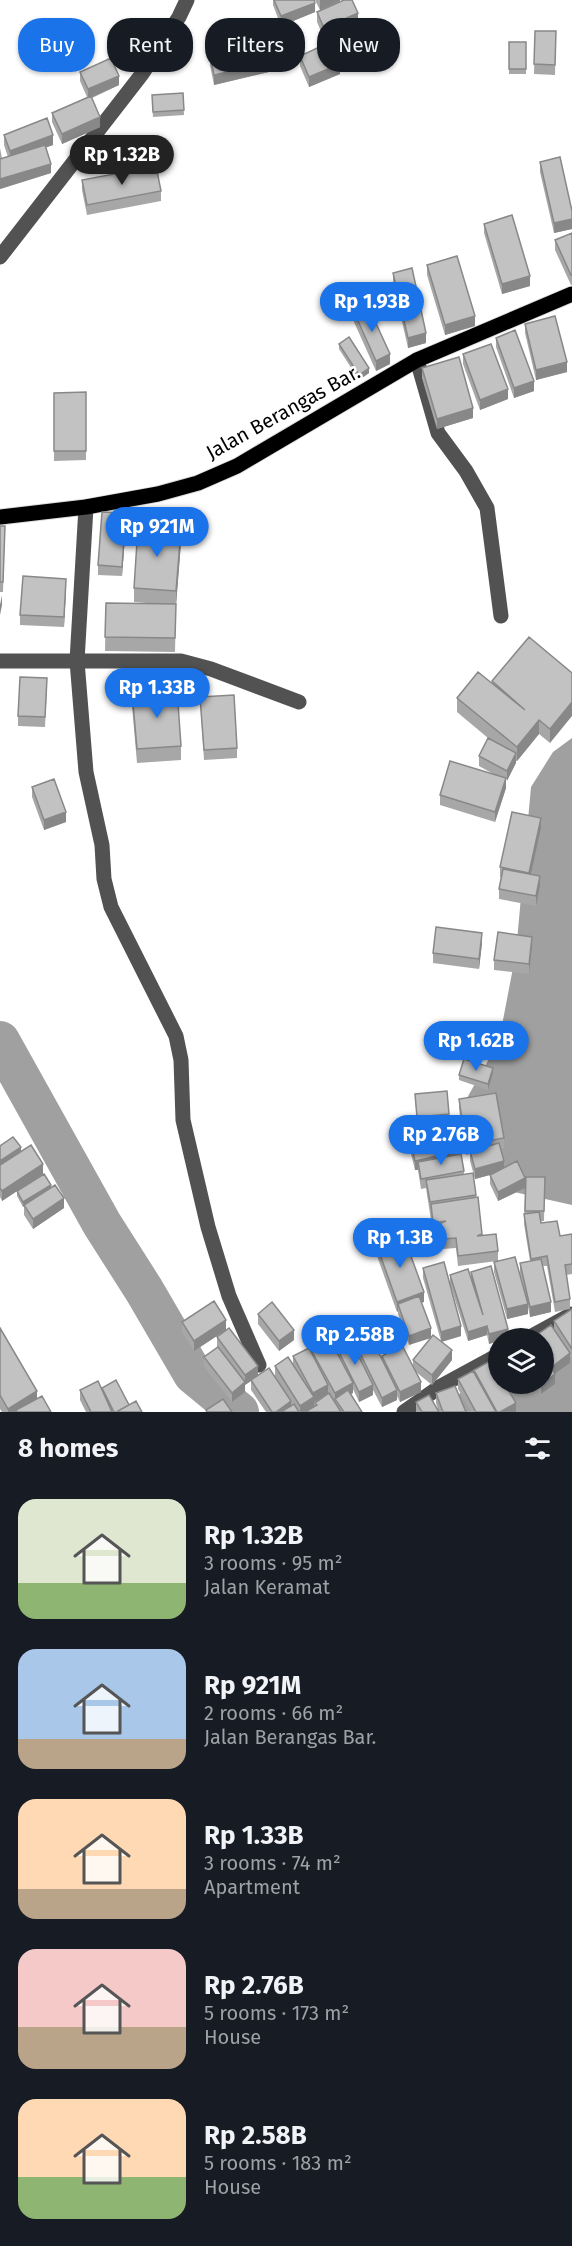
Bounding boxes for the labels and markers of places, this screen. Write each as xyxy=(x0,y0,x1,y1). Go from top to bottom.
pin: Rp 1.32B xyxy=(60,135,184,186)
pin: Rp 1.93B xyxy=(310,282,434,333)
pin: Rp 921M xyxy=(102,507,212,558)
pin: Rp 1.33B xyxy=(95,668,219,719)
pin: Rp 1.62B xyxy=(414,1021,538,1072)
pin: Rp 2.76B xyxy=(379,1115,503,1166)
pin: Rp 1.3B xyxy=(345,1218,455,1269)
pin: Rp 2.58B xyxy=(293,1315,417,1366)

